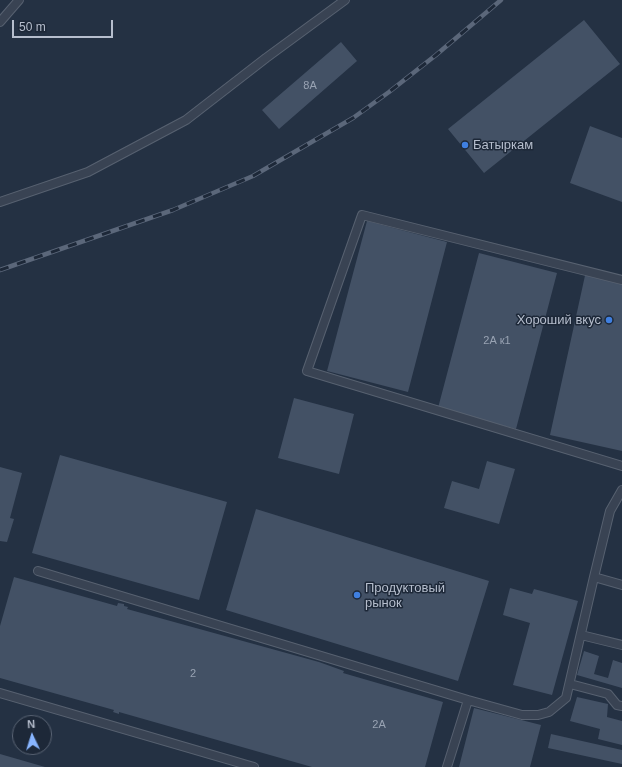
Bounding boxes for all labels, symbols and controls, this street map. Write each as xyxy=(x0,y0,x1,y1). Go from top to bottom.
scale bar xyxy=(14,12,115,38)
text: 50 m xyxy=(19,20,46,34)
house number: 8А xyxy=(303,79,317,93)
place label: Батыркам xyxy=(473,137,533,153)
marker: Батыркам xyxy=(460,140,470,150)
place label: Хороший вкус xyxy=(517,312,601,328)
marker: Хороший вкус xyxy=(604,315,614,325)
house number: 2А к1 xyxy=(483,334,511,348)
place label: Продуктовый рынок xyxy=(365,580,445,611)
marker: Продуктовый рынок xyxy=(352,590,362,600)
house number: 2 xyxy=(190,667,196,681)
north arrow xyxy=(12,715,52,755)
text: N xyxy=(27,718,36,730)
house number: 2А xyxy=(372,718,386,732)

